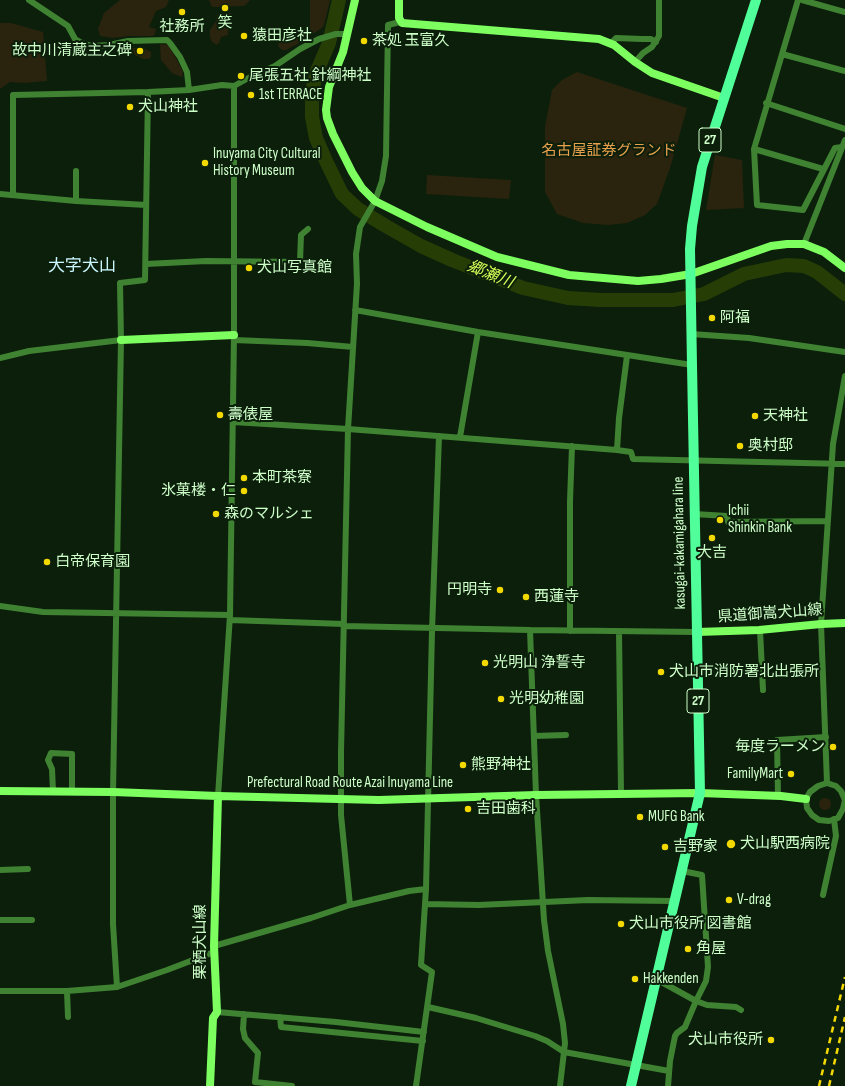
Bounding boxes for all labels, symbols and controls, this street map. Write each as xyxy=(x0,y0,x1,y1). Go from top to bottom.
marker: 笑 xyxy=(220,3,230,13)
marker: 社務所 xyxy=(177,7,187,17)
place label: 笑 xyxy=(218,14,232,32)
place label: 社務所 xyxy=(160,18,204,36)
place label: 猿田彦社 xyxy=(252,27,312,45)
marker: 猿田彦社 xyxy=(239,31,249,41)
place label: 茶処 玉富久 xyxy=(372,32,449,50)
marker: 茶処 玉富久 xyxy=(359,36,369,46)
place label: 故中川清蔵主之碑 xyxy=(12,42,132,60)
marker: 故中川清蔵主之碑 xyxy=(135,46,145,56)
place label: 尾張五社 針綱神社 xyxy=(249,67,371,85)
marker: 尾張五社 針綱神社 xyxy=(236,71,246,81)
place label: 1st TERRACE xyxy=(259,86,322,104)
marker: 1st TERRACE xyxy=(246,90,256,100)
place label: 犬山神社 xyxy=(138,98,198,116)
marker: 犬山神社 xyxy=(125,102,135,112)
road number: 27 xyxy=(699,128,721,152)
park label: 名古屋証券グランド xyxy=(542,142,676,160)
place label: Inuyama City Cultural History Museum xyxy=(213,145,320,180)
marker: Inuyama City Cultural History Museum xyxy=(200,158,210,168)
district label: 大字犬山 xyxy=(48,257,116,277)
water label: 郷瀬川 xyxy=(464,257,516,293)
place label: 犬山写真館 xyxy=(257,259,332,277)
marker: 犬山写真館 xyxy=(244,263,254,273)
place label: 阿福 xyxy=(720,309,750,327)
marker: 阿福 xyxy=(707,313,717,323)
place label: 壽俵屋 xyxy=(228,406,273,424)
place label: 天神社 xyxy=(763,407,808,425)
marker: 壽俵屋 xyxy=(215,410,225,420)
marker: 天神社 xyxy=(750,411,760,421)
place label: 奥村邸 xyxy=(748,437,793,455)
marker: 奥村邸 xyxy=(735,441,745,451)
place label: 本町茶寮 xyxy=(252,469,312,487)
marker: 本町茶寮 xyxy=(239,473,249,483)
street label: kasugai-kakamigahara line xyxy=(670,476,690,610)
place label: 氷菓楼・仁 xyxy=(161,482,236,500)
marker: 氷菓楼・仁 xyxy=(239,486,249,496)
place label: Ichii Shinkin Bank xyxy=(728,502,792,537)
place label: 森のマルシェ xyxy=(224,505,314,523)
marker: 森のマルシェ xyxy=(211,509,221,519)
marker: Ichii Shinkin Bank xyxy=(715,515,725,525)
marker: 大吉 xyxy=(707,533,717,543)
place label: 大吉 xyxy=(697,544,727,562)
place label: 白帝保育園 xyxy=(55,553,130,571)
marker: 白帝保育園 xyxy=(42,557,52,567)
place label: 円明寺 xyxy=(447,581,492,599)
marker: 円明寺 xyxy=(495,585,505,595)
place label: 西蓮寺 xyxy=(534,588,579,606)
marker: 西蓮寺 xyxy=(521,592,531,602)
street label: 県道御嵩犬山線 xyxy=(717,601,823,627)
place label: 光明山 浄誓寺 xyxy=(493,654,585,672)
marker: 光明山 浄誓寺 xyxy=(480,658,490,668)
place label: 犬山市消防署北出張所 xyxy=(669,663,819,681)
marker: 犬山市消防署北出張所 xyxy=(656,667,666,677)
road number: 27 xyxy=(687,689,709,713)
place label: 光明幼稚園 xyxy=(509,690,584,708)
marker: 光明幼稚園 xyxy=(496,694,506,704)
place label: 毎度ラーメン xyxy=(735,738,825,756)
marker: 毎度ラーメン xyxy=(828,742,838,752)
place label: 熊野神社 xyxy=(471,756,531,774)
marker: 熊野神社 xyxy=(458,760,468,770)
place label: FamilyMart xyxy=(727,765,783,783)
marker: FamilyMart xyxy=(786,769,796,779)
street label: Prefectural Road Route Azai Inuyama Line xyxy=(247,774,453,792)
place label: 吉田歯科 xyxy=(476,800,536,818)
marker: 吉田歯科 xyxy=(463,804,473,814)
place label: MUFG Bank xyxy=(648,808,705,826)
marker: MUFG Bank xyxy=(635,812,645,822)
place label: 犬山駅西病院 xyxy=(740,835,830,853)
place label: 吉野家 xyxy=(673,838,718,856)
marker: 犬山駅西病院 xyxy=(725,838,737,850)
marker: 吉野家 xyxy=(660,842,670,852)
place label: V-drag xyxy=(737,891,771,909)
marker: V-drag xyxy=(724,895,734,905)
street label: 栗栖犬山線 xyxy=(192,905,210,979)
place label: 犬山市役所 図書館 xyxy=(629,915,751,933)
marker: 犬山市役所 図書館 xyxy=(616,919,626,929)
place label: 角屋 xyxy=(696,940,726,958)
marker: 角屋 xyxy=(683,944,693,954)
place label: Hakkenden xyxy=(643,970,699,988)
marker: Hakkenden xyxy=(630,974,640,984)
place label: 犬山市役所 xyxy=(688,1031,763,1049)
marker: 犬山市役所 xyxy=(766,1035,776,1045)

